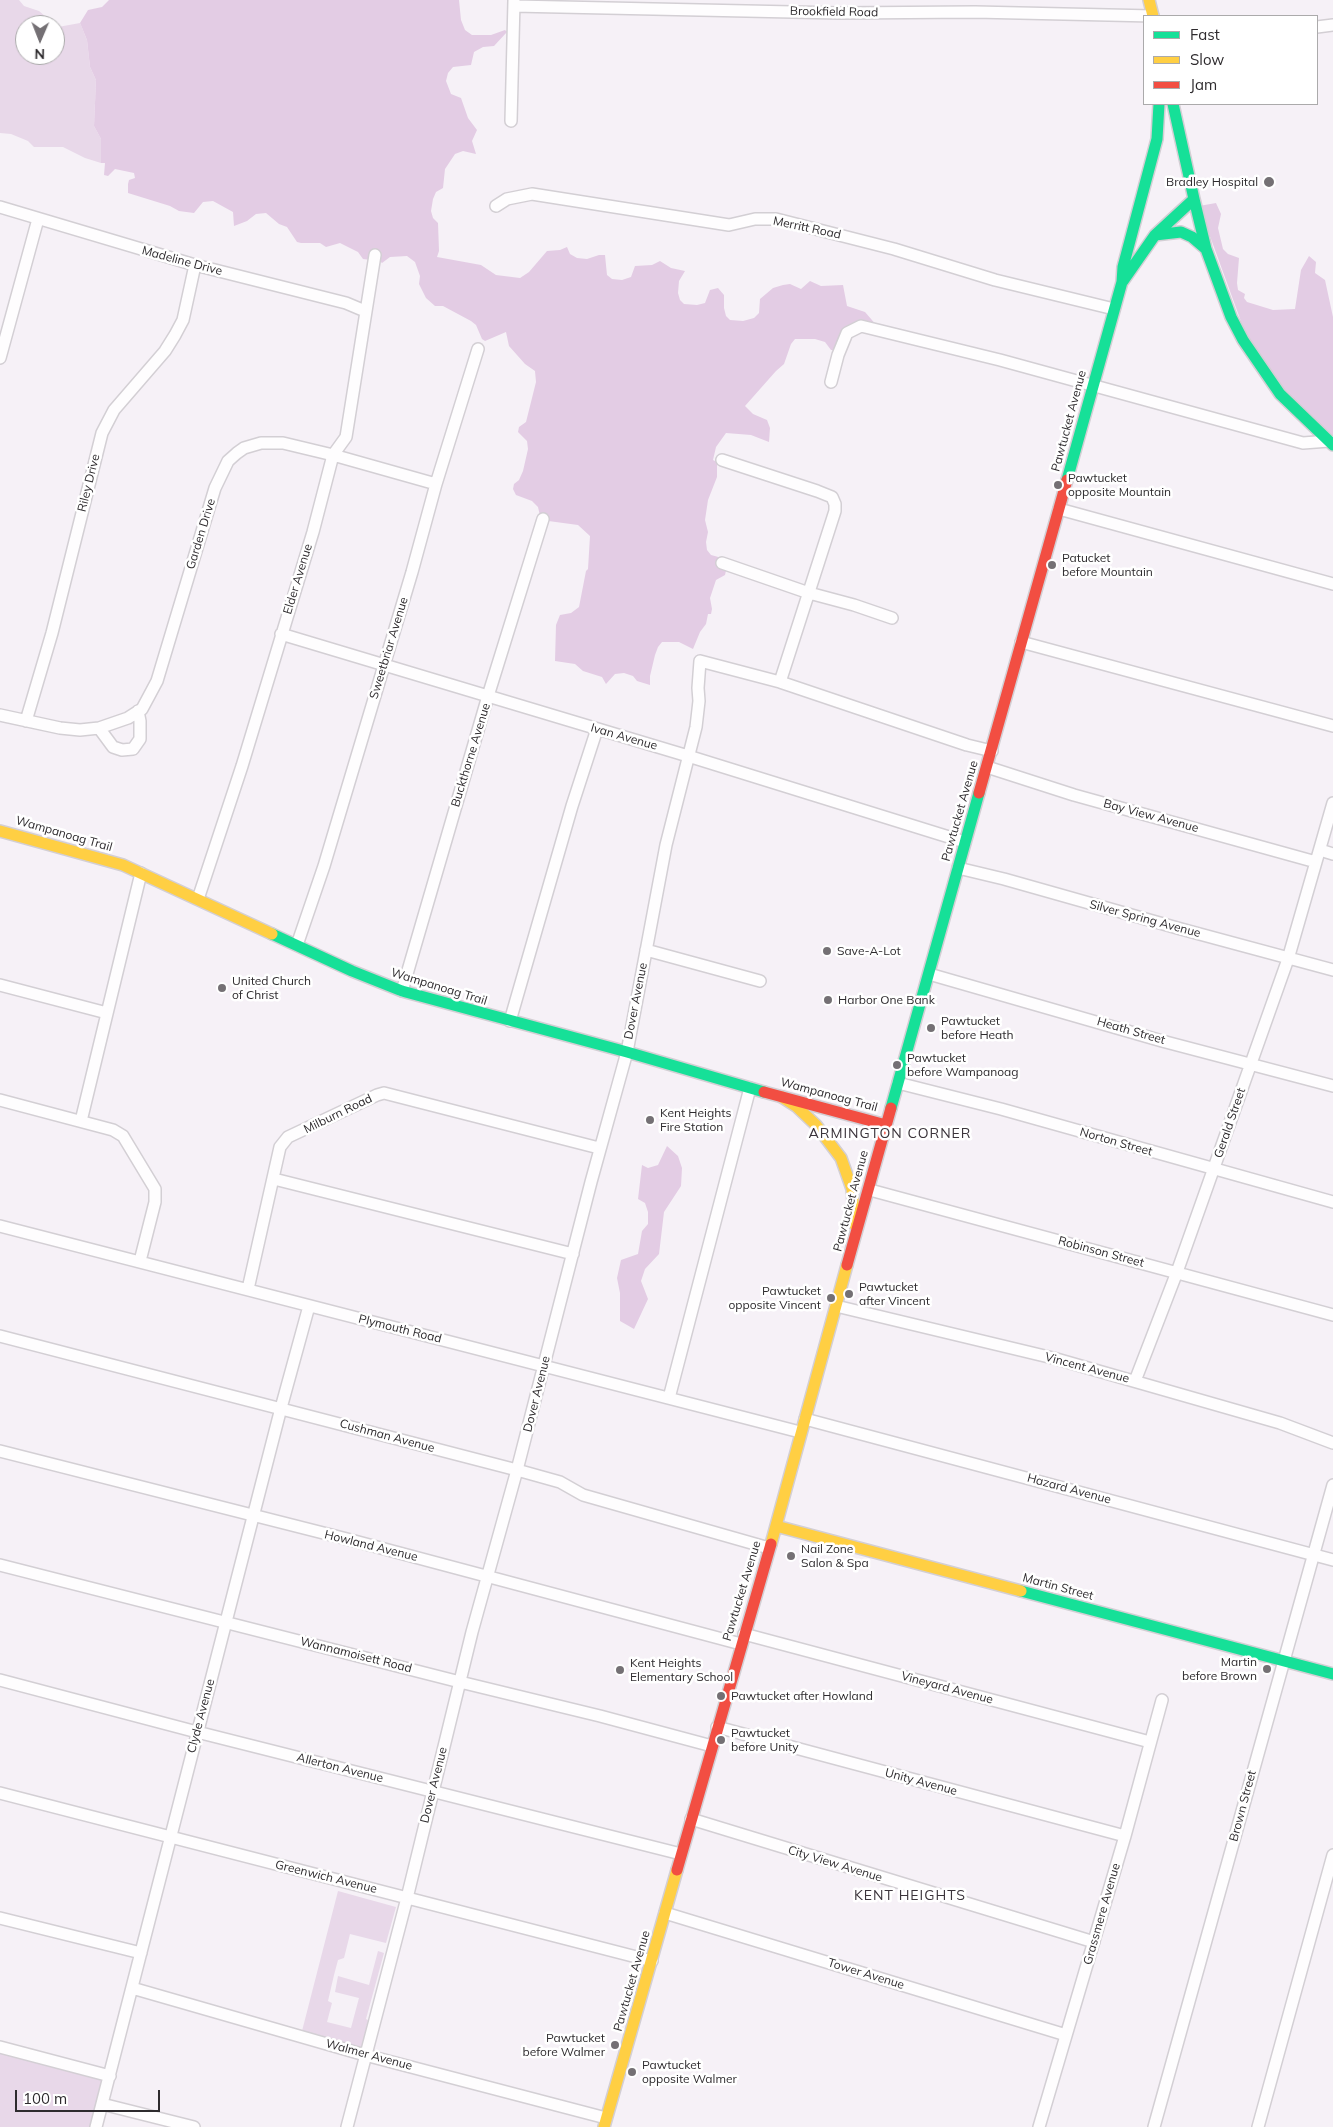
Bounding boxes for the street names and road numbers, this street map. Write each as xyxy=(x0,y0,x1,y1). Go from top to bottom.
street label: Brookfield Road xyxy=(790,4,878,20)
street label: Merritt Road xyxy=(772,214,842,242)
street label: Madeline Drive xyxy=(140,243,224,279)
street label: Pawtucket Avenue xyxy=(1049,369,1089,473)
street label: Riley Drive xyxy=(75,453,103,513)
street label: Garden Drive xyxy=(183,497,219,571)
street label: Elder Avenue xyxy=(280,542,316,616)
street label: Sweetbriar Avenue xyxy=(367,595,411,701)
street label: Buckthorne Avenue xyxy=(448,701,494,809)
street label: Ivan Avenue xyxy=(589,721,659,753)
street label: Pawtucket Avenue xyxy=(939,759,981,863)
street label: Bay View Avenue xyxy=(1102,796,1200,836)
street label: Wampanoag Trail xyxy=(14,813,114,855)
street label: Silver Spring Avenue xyxy=(1088,897,1202,941)
street label: Dover Avenue xyxy=(622,961,650,1041)
street label: Wampanoag Trail xyxy=(389,966,489,1008)
street label: Heath Street xyxy=(1095,1014,1167,1048)
street label: Wampanoag Trail xyxy=(779,1075,879,1115)
street label: Gerald Street xyxy=(1211,1086,1249,1160)
street label: Milburn Road xyxy=(302,1091,374,1137)
street label: Norton Street xyxy=(1078,1125,1154,1159)
street label: Pawtucket Avenue xyxy=(831,1149,871,1253)
street label: Robinson Street xyxy=(1057,1234,1145,1270)
street label: Plymouth Road xyxy=(357,1312,443,1346)
street label: Vincent Avenue xyxy=(1043,1350,1131,1386)
street label: Dover Avenue xyxy=(521,1355,553,1433)
street label: Cushman Avenue xyxy=(338,1416,436,1456)
street label: Hazard Avenue xyxy=(1026,1471,1112,1507)
street label: Howland Avenue xyxy=(323,1527,419,1565)
street label: Pawtucket Avenue xyxy=(720,1539,764,1643)
street label: Martin Street xyxy=(1021,1571,1095,1603)
street label: Wannamoisett Road xyxy=(299,1634,413,1676)
street label: Vineyard Avenue xyxy=(899,1669,995,1707)
street label: Clyde Avenue xyxy=(184,1677,218,1755)
street label: Dover Avenue xyxy=(418,1746,450,1824)
street label: Allerton Avenue xyxy=(295,1750,385,1786)
street label: Unity Avenue xyxy=(883,1765,959,1799)
street label: Brown Street xyxy=(1227,1769,1259,1843)
street label: City View Avenue xyxy=(786,1843,884,1885)
street label: Greenwich Avenue xyxy=(274,1857,378,1897)
street label: Grassmere Avenue xyxy=(1081,1862,1123,1966)
street label: Pawtucket Avenue xyxy=(611,1929,653,2033)
street label: Tower Avenue xyxy=(826,1956,906,1992)
street label: Walmer Avenue xyxy=(324,2037,414,2073)

